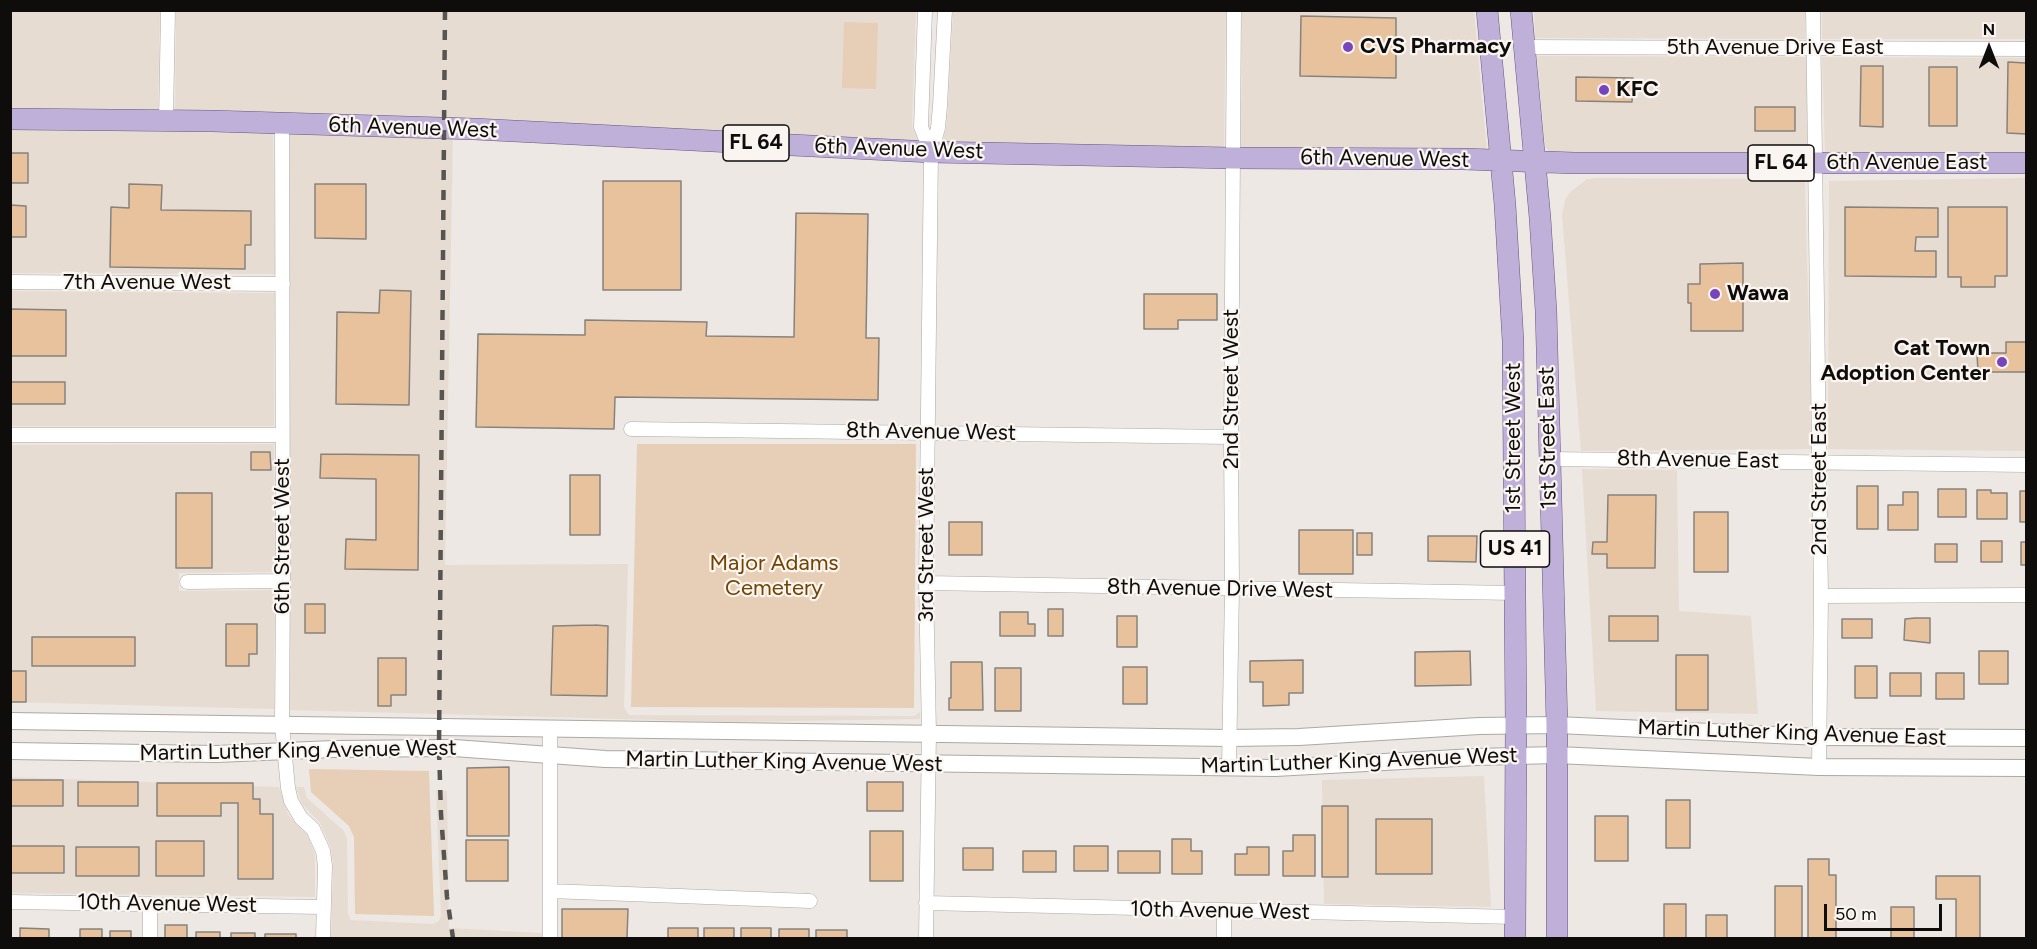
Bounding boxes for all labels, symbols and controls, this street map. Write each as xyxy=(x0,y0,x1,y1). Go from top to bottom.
north arrow xyxy=(1959,18,2019,78)
text: N xyxy=(1983,20,1995,39)
place label: CVS Pharmacy xyxy=(1360,34,1511,60)
street label: 5th Avenue Drive East xyxy=(1666,35,1884,61)
marker: CVS Pharmacy xyxy=(1341,40,1355,54)
place label: KFC xyxy=(1616,77,1659,103)
marker: KFC xyxy=(1597,83,1611,97)
street label: 6th Avenue West xyxy=(328,112,498,144)
road number: FL 64 xyxy=(723,125,789,161)
street label: 6th Avenue West xyxy=(814,133,984,165)
street label: 6th Avenue West xyxy=(1300,144,1470,174)
road number: FL 64 xyxy=(1748,145,1814,181)
street label: 6th Avenue East xyxy=(1826,150,1988,176)
street label: 7th Avenue West xyxy=(63,270,231,296)
place label: Wawa xyxy=(1727,281,1789,307)
marker: Wawa xyxy=(1708,287,1722,301)
street label: 2nd Street West xyxy=(1219,309,1245,469)
place label: Cat Town Adoption Center xyxy=(1821,336,1990,388)
marker: Cat Town Adoption Center xyxy=(1995,355,2009,369)
street label: 1st Street West xyxy=(1501,363,1527,513)
street label: 1st Street East xyxy=(1534,366,1562,510)
street label: 2nd Street East xyxy=(1807,403,1833,555)
street label: 8th Avenue West xyxy=(846,417,1016,447)
street label: 8th Avenue East xyxy=(1617,445,1779,475)
street label: 6th Street West xyxy=(270,458,296,614)
street label: 3rd Street West xyxy=(914,467,940,623)
road number: US 41 xyxy=(1480,531,1550,567)
park label: Major Adams Cemetery xyxy=(709,551,839,602)
street label: 8th Avenue Drive West xyxy=(1107,574,1333,604)
street label: Martin Luther King Avenue East xyxy=(1637,714,1947,752)
street label: Martin Luther King Avenue West xyxy=(139,735,457,767)
street label: Martin Luther King Avenue West xyxy=(1200,742,1518,780)
street label: Martin Luther King Avenue West xyxy=(625,746,943,778)
street label: 10th Avenue West xyxy=(77,889,257,919)
scale bar xyxy=(1827,892,1946,930)
street label: 10th Avenue West xyxy=(1130,896,1310,926)
text: 50 m xyxy=(1835,903,1877,925)

